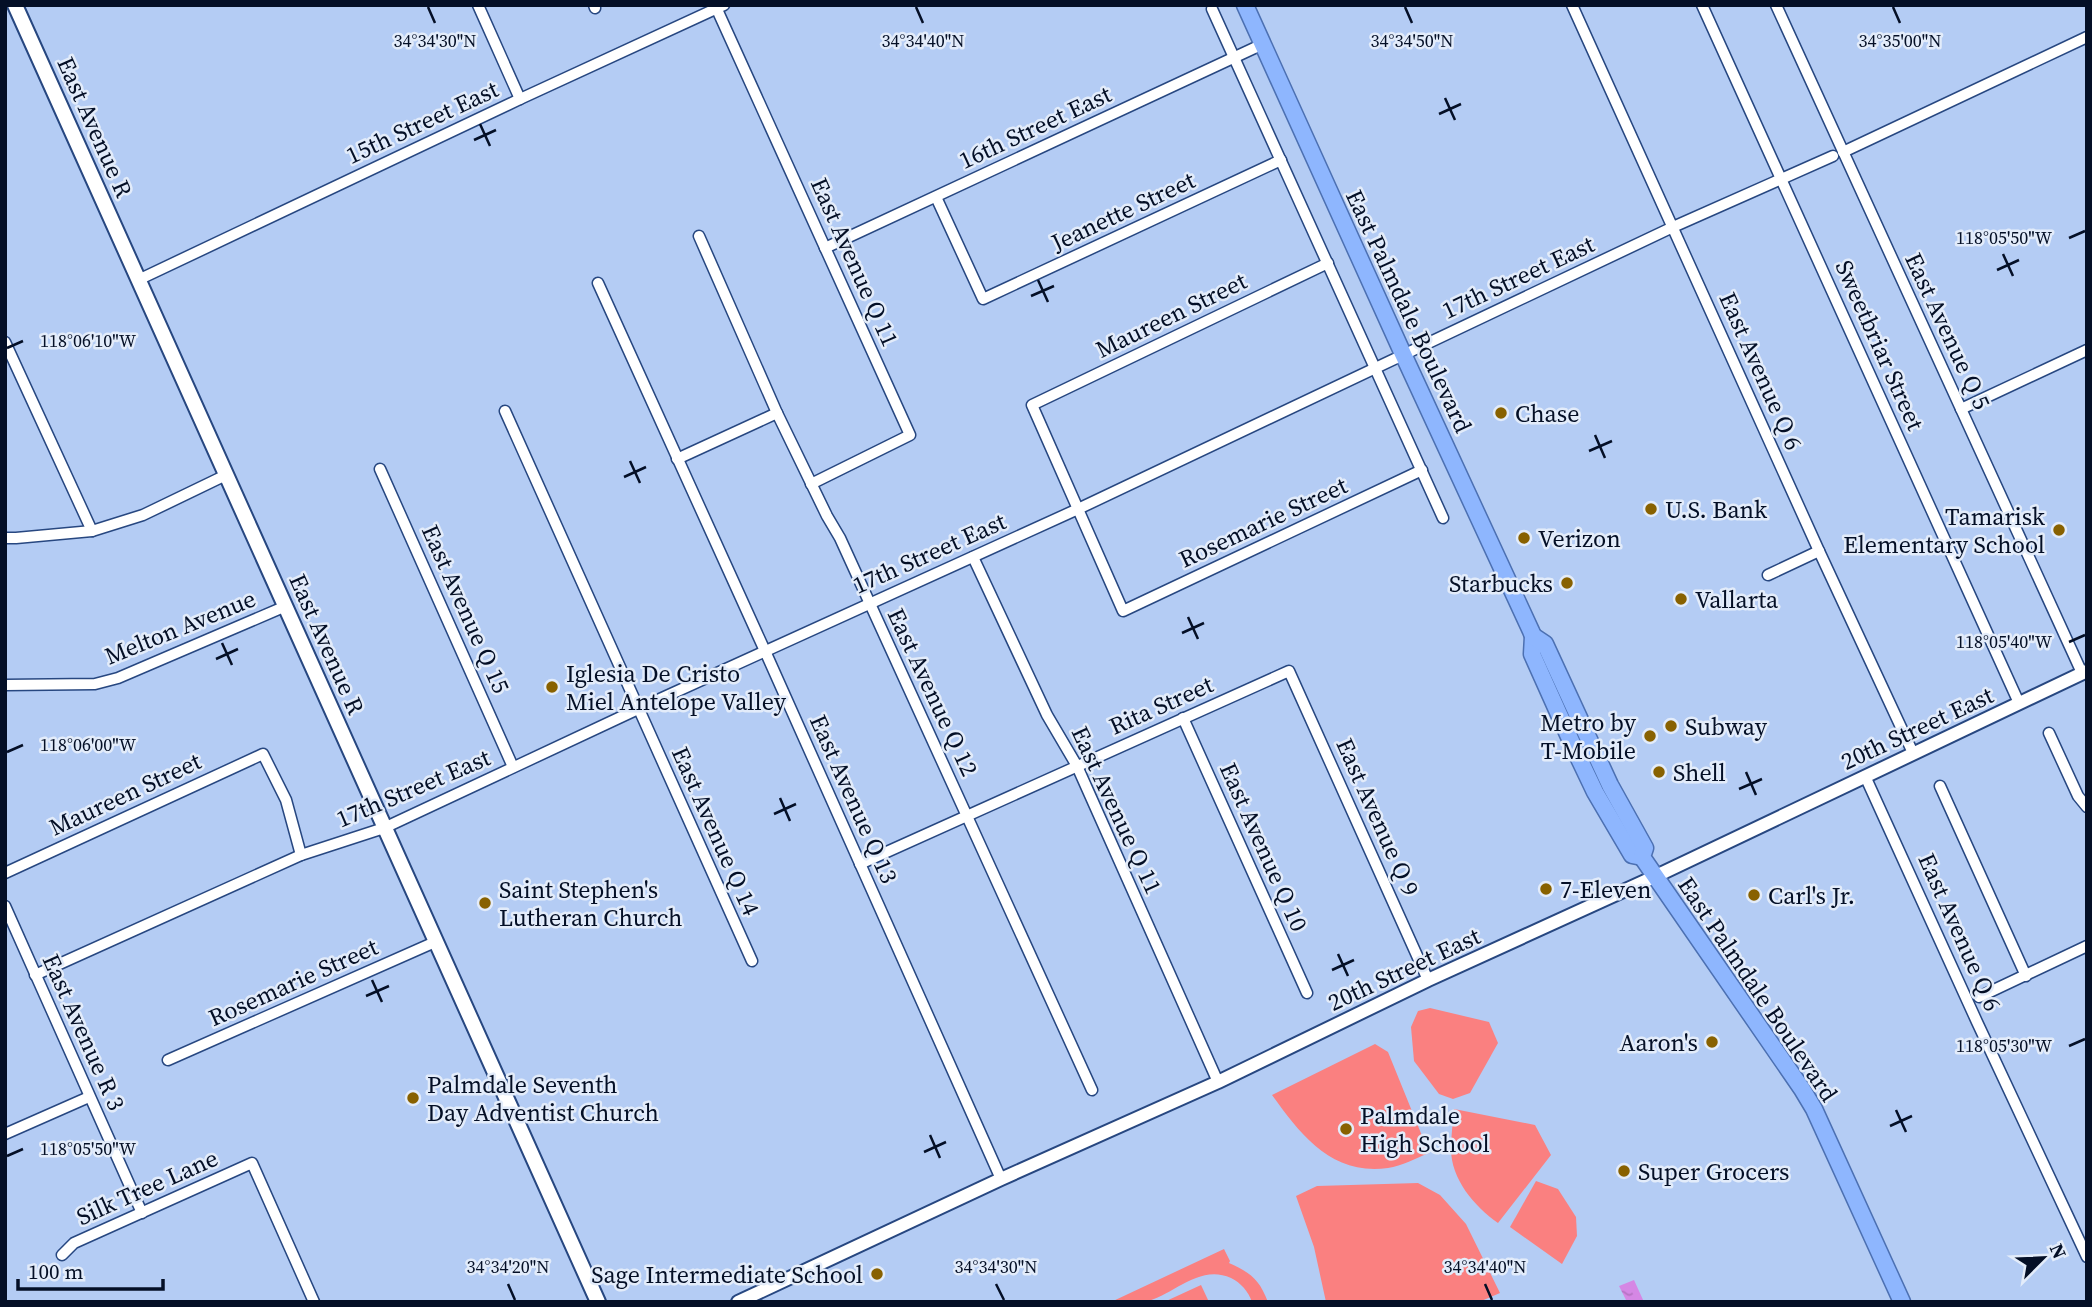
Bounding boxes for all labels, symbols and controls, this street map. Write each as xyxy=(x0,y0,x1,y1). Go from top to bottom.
text: 34°34'30"N xyxy=(394,28,476,53)
text: 34°34'40"N xyxy=(882,28,964,53)
text: 34°34'50"N xyxy=(1371,28,1453,53)
text: 34°35'00"N xyxy=(1859,28,1941,53)
street label: East Avenue R xyxy=(49,52,141,203)
street label: 15th Street East xyxy=(341,72,504,172)
street label: 16th Street East xyxy=(954,77,1117,177)
street label: Jeanette Street xyxy=(1045,163,1200,259)
street label: East Avenue Q 11 xyxy=(803,172,907,352)
street label: East Palmdale Boulevard xyxy=(1338,184,1480,438)
text: 118°05'50"W xyxy=(1956,225,2053,250)
street label: 17th Street East xyxy=(1437,227,1600,327)
street label: East Avenue Q 5 xyxy=(1897,247,1999,415)
street label: Sweetbriar Street xyxy=(1828,255,1932,435)
street label: Maureen Street xyxy=(1090,264,1252,366)
street label: East Avenue Q 6 xyxy=(1711,287,1811,455)
text: 118°06'10"W xyxy=(40,328,137,353)
place label: Chase xyxy=(1515,397,1579,430)
marker: Chase xyxy=(1493,405,1509,421)
street label: Rosemarie Street xyxy=(1173,468,1353,575)
place label: U.S. Bank xyxy=(1665,493,1768,526)
place label: Tamarisk Elementary School xyxy=(1843,500,2046,561)
marker: U.S. Bank xyxy=(1643,501,1659,517)
street label: 17th Street East xyxy=(847,504,1011,601)
street label: East Avenue Q 15 xyxy=(414,519,518,699)
place label: Verizon xyxy=(1538,522,1621,555)
marker: Tamarisk Elementary School xyxy=(2051,522,2067,538)
marker: Verizon xyxy=(1516,530,1532,546)
place label: Starbucks xyxy=(1449,567,1553,600)
street label: East Avenue R xyxy=(281,569,373,720)
marker: Starbucks xyxy=(1559,575,1575,591)
street label: Melton Avenue xyxy=(100,582,260,672)
place label: Vallarta xyxy=(1695,583,1779,616)
marker: Vallarta xyxy=(1673,591,1689,607)
street label: East Avenue Q 12 xyxy=(880,603,986,781)
text: 118°05'40"W xyxy=(1956,629,2053,654)
place label: Iglesia De Cristo Miel Antelope Valley xyxy=(566,657,787,718)
street label: Rita Street xyxy=(1104,667,1218,743)
street label: 20th Street East xyxy=(1836,678,1999,778)
marker: Iglesia De Cristo Miel Antelope Valley xyxy=(544,679,560,695)
place label: Metro by T-Mobile xyxy=(1540,706,1637,767)
street label: East Avenue Q 13 xyxy=(802,709,906,889)
place label: Subway xyxy=(1685,710,1768,743)
marker: Subway xyxy=(1663,718,1679,734)
street label: East Avenue Q 11 xyxy=(1064,721,1170,899)
marker: Metro by T-Mobile xyxy=(1642,728,1658,744)
text: 118°06'00"W xyxy=(40,732,137,757)
street label: East Avenue Q 9 xyxy=(1328,733,1428,901)
street label: 17th Street East xyxy=(331,741,495,835)
street label: East Avenue Q 14 xyxy=(664,741,768,921)
street label: Maureen Street xyxy=(44,744,206,844)
place label: Shell xyxy=(1673,756,1726,789)
street label: East Avenue Q 10 xyxy=(1212,757,1316,937)
marker: Shell xyxy=(1651,764,1667,780)
street label: East Avenue Q 6 xyxy=(1910,848,2010,1016)
street label: East Palmdale Boulevard xyxy=(1670,870,1846,1108)
place label: Saint Stephen's Lutheran Church xyxy=(499,873,683,934)
place label: 7-Eleven xyxy=(1560,873,1652,906)
place label: Carl's Jr. xyxy=(1768,879,1855,912)
marker: 7-Eleven xyxy=(1538,881,1554,897)
marker: Carl's Jr. xyxy=(1746,887,1762,903)
marker: Saint Stephen's Lutheran Church xyxy=(477,895,493,911)
street label: 20th Street East xyxy=(1323,919,1486,1019)
street label: Rosemarie Street xyxy=(203,930,383,1034)
street label: East Avenue R 3 xyxy=(35,949,133,1115)
place label: Aaron's xyxy=(1620,1026,1698,1059)
text: 118°05'30"W xyxy=(1956,1033,2053,1058)
marker: Aaron's xyxy=(1704,1034,1720,1050)
place label: Palmdale Seventh Day Adventist Church xyxy=(427,1068,659,1129)
marker: Palmdale Seventh Day Adventist Church xyxy=(405,1090,421,1106)
place label: Palmdale High School xyxy=(1360,1099,1490,1160)
marker: Palmdale High School xyxy=(1338,1121,1354,1137)
text: 118°05'50"W xyxy=(40,1136,137,1161)
street label: Silk Tree Lane xyxy=(71,1141,223,1233)
place label: Super Grocers xyxy=(1638,1155,1790,1188)
marker: Super Grocers xyxy=(1616,1163,1632,1179)
north arrow xyxy=(2008,1223,2078,1293)
text: N xyxy=(2044,1239,2073,1263)
scale bar xyxy=(18,1248,163,1292)
text: 34°34'20"N xyxy=(467,1254,549,1279)
text: 34°34'30"N xyxy=(955,1254,1037,1279)
text: 34°34'40"N xyxy=(1444,1254,1526,1279)
text: 100 m xyxy=(28,1257,83,1286)
place label: Sage Intermediate School xyxy=(591,1258,863,1291)
marker: Sage Intermediate School xyxy=(869,1266,885,1282)

